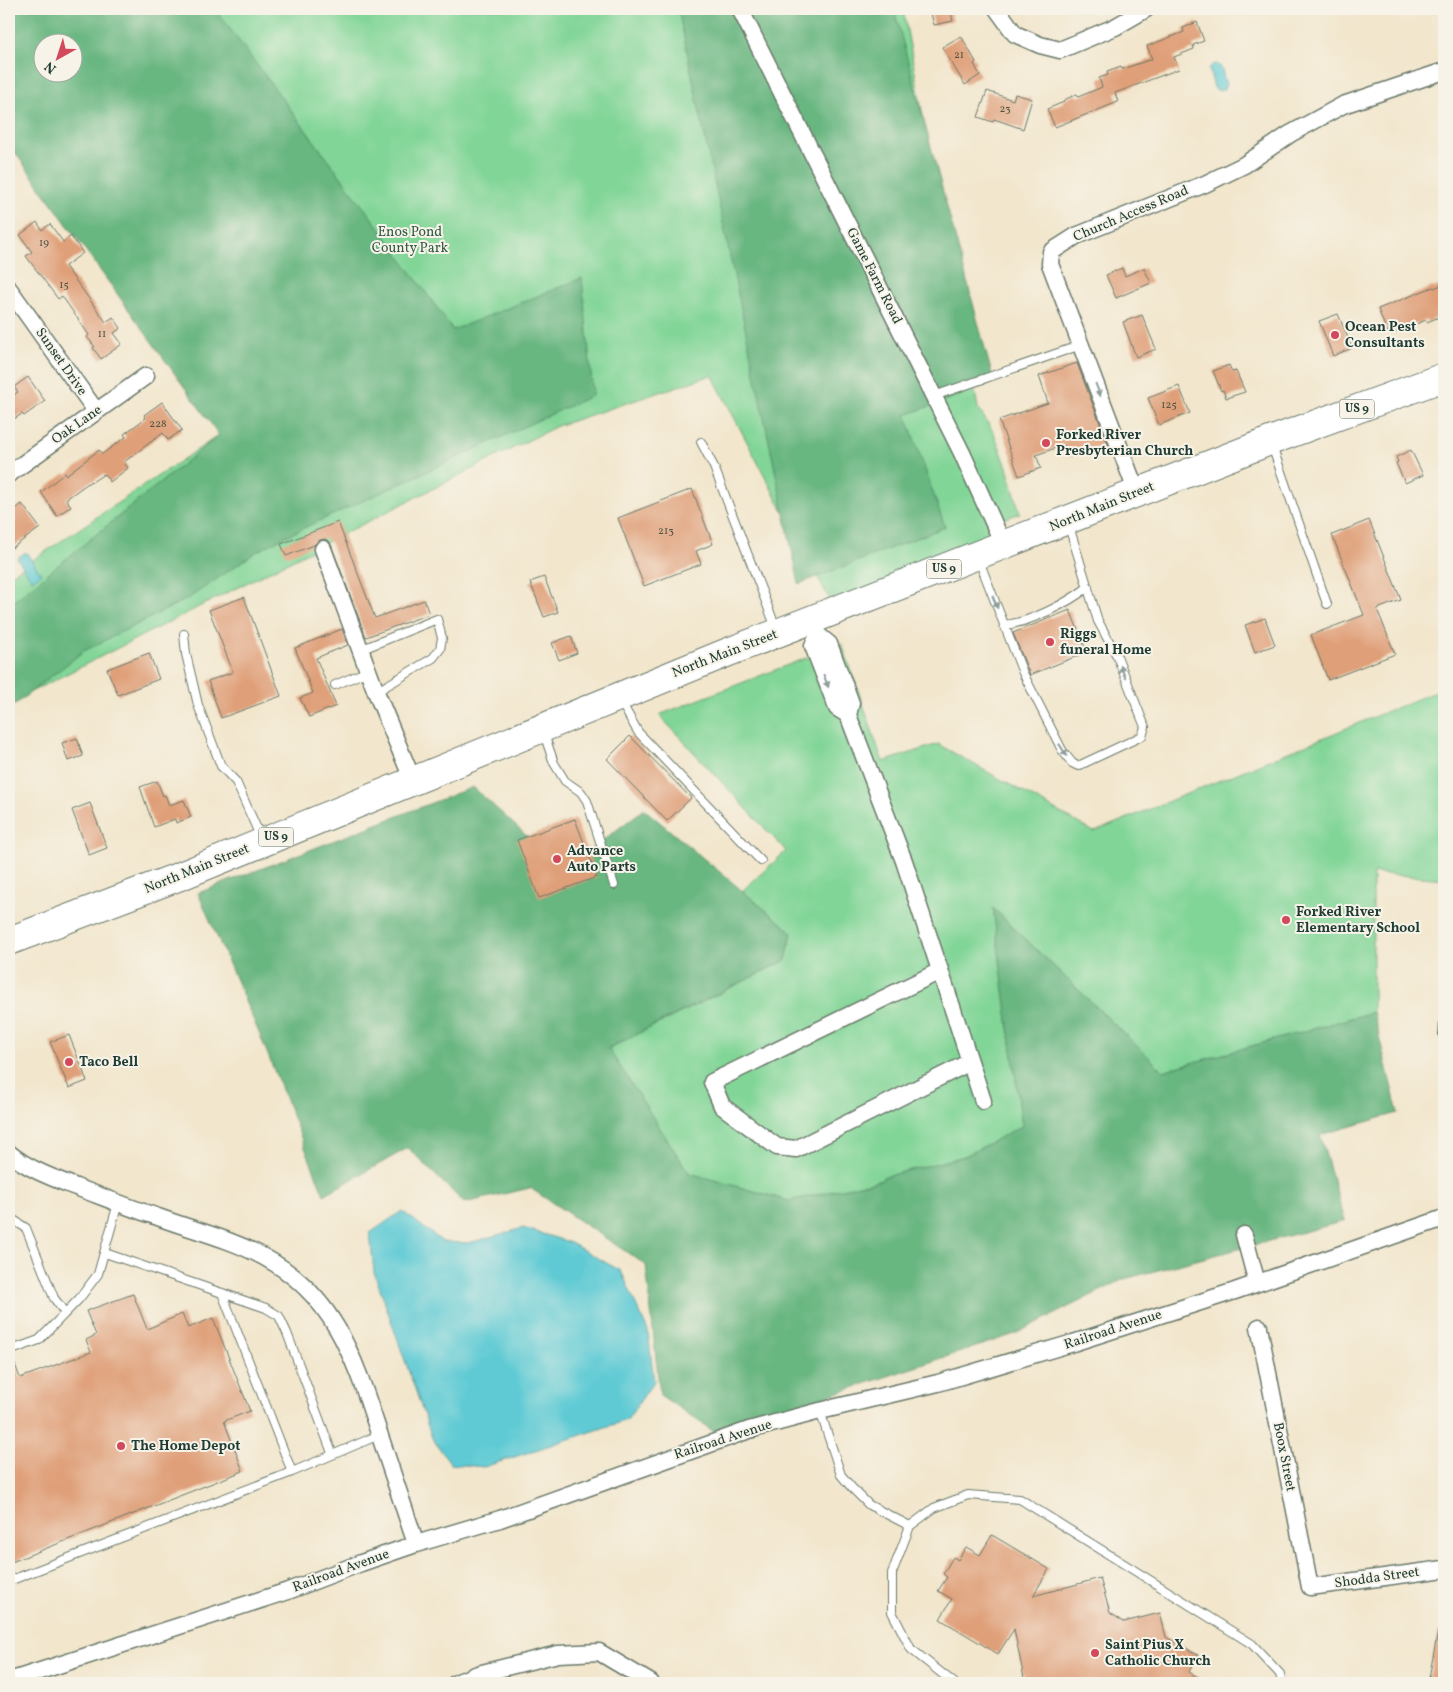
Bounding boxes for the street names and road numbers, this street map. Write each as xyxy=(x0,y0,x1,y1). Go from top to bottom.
street label: Church Access Road xyxy=(1070,181,1192,247)
street label: Game Farm Road xyxy=(842,225,907,328)
street label: Sunset Drive xyxy=(31,324,92,400)
road number: US 9 xyxy=(1340,399,1374,418)
street label: Oak Lane xyxy=(48,401,106,449)
street label: North Main Street xyxy=(1047,477,1157,537)
road number: US 9 xyxy=(926,560,962,578)
street label: North Main Street xyxy=(669,625,781,683)
road number: US 9 xyxy=(258,828,294,846)
street label: North Main Street xyxy=(142,839,252,899)
street label: Railroad Avenue xyxy=(1062,1305,1165,1355)
street label: Railroad Avenue xyxy=(672,1415,775,1465)
street label: Boox Street xyxy=(1268,1421,1300,1493)
street label: Railroad Avenue xyxy=(290,1545,392,1597)
street label: Shodda Street xyxy=(1333,1563,1421,1593)

